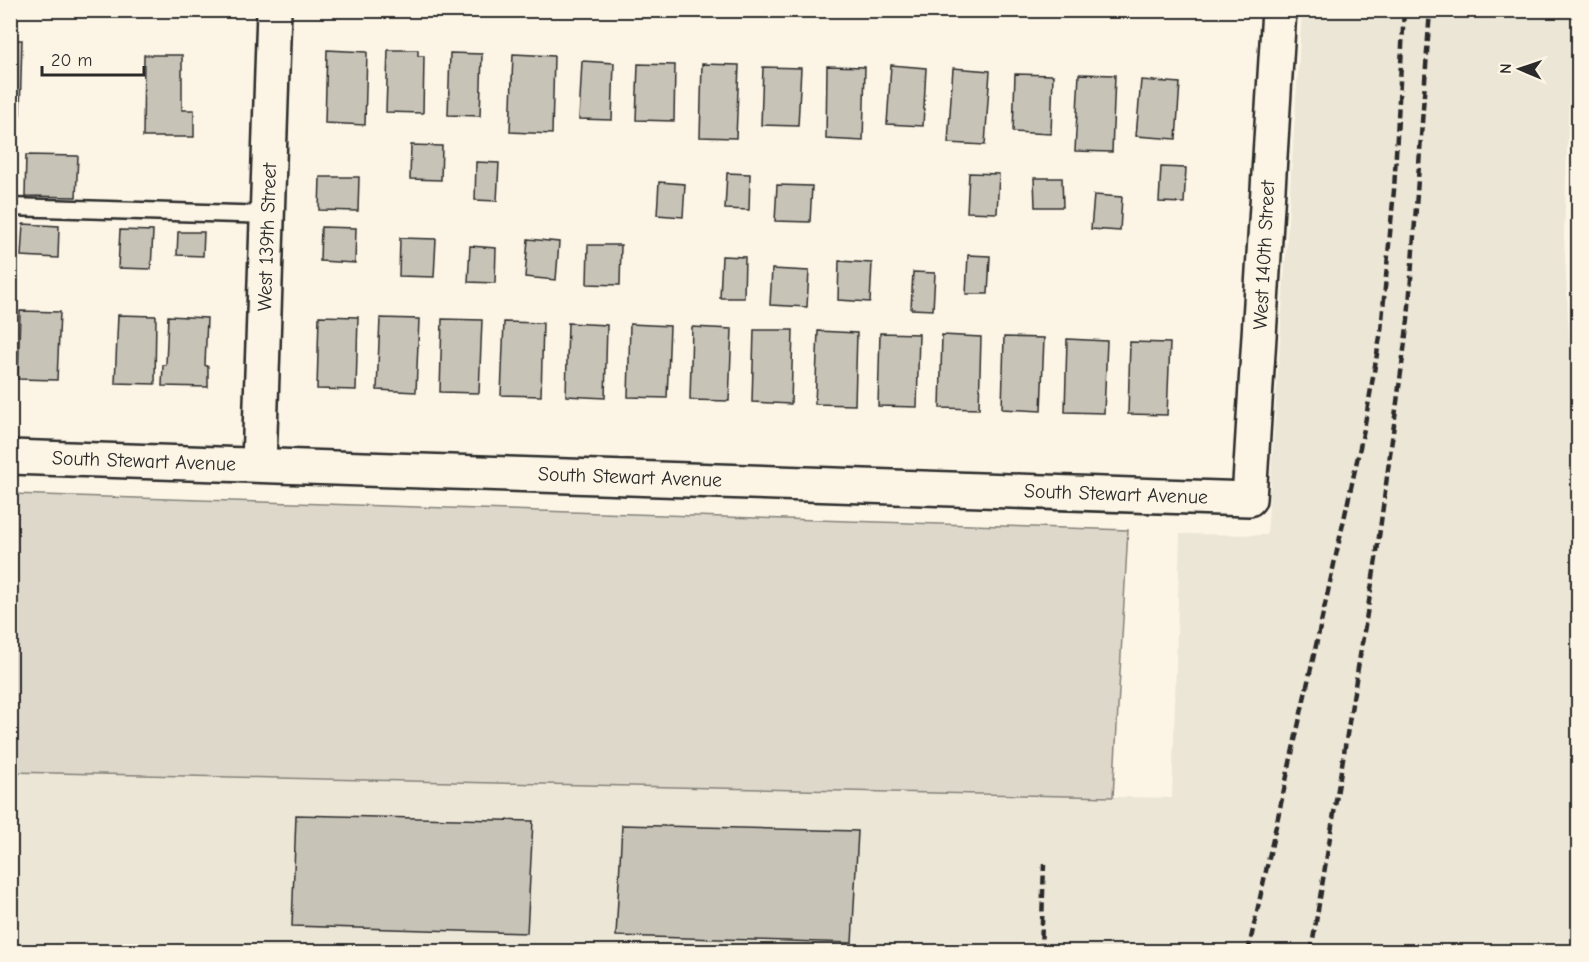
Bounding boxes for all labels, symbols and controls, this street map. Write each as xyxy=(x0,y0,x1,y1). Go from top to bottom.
scale bar xyxy=(42,39,144,77)
north arrow xyxy=(1490,39,1550,99)
text: 20 m xyxy=(51,50,92,71)
text: N xyxy=(1497,63,1515,74)
street label: West 139th Street xyxy=(253,161,281,312)
street label: West 140th Street xyxy=(1249,178,1279,330)
street label: South Stewart Avenue xyxy=(51,446,237,476)
street label: South Stewart Avenue xyxy=(537,462,723,492)
street label: South Stewart Avenue xyxy=(1023,479,1209,509)

